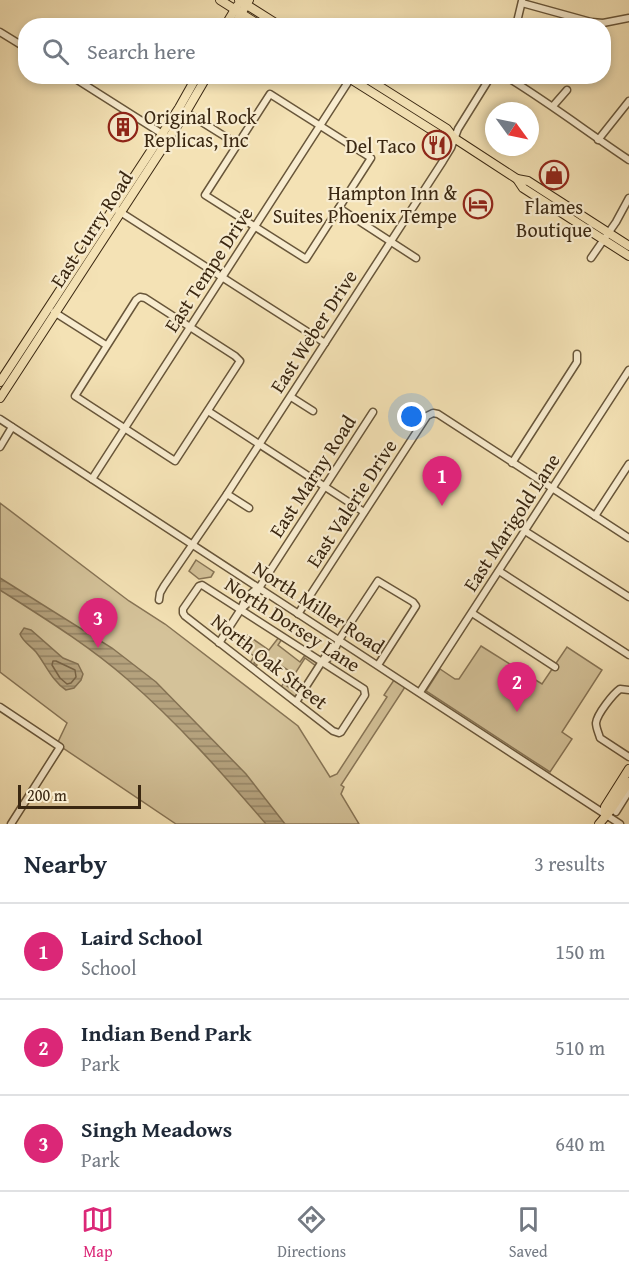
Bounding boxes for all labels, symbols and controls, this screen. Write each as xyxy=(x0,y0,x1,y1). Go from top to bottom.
search box xyxy=(18,18,611,84)
icon: search xyxy=(39,35,72,68)
text: Search here xyxy=(87,35,196,67)
place label: Original Rock Replicas, Inc xyxy=(144,102,258,154)
north arrow xyxy=(485,102,539,156)
building icon: Original Rock Replicas, Inc xyxy=(107,111,139,143)
restaurant icon: Del Taco xyxy=(421,129,453,161)
place label: Del Taco xyxy=(345,131,416,160)
shop icon: Flames Boutique xyxy=(538,159,570,191)
street label: East Curry Road xyxy=(43,165,140,293)
place label: Hampton Inn & Suites Phoenix Tempe xyxy=(273,178,457,230)
hotel icon: Hampton Inn & Suites Phoenix Tempe xyxy=(462,188,494,220)
place label: Flames Boutique xyxy=(516,192,592,244)
street label: East Tempe Drive xyxy=(156,200,260,338)
street label: East Weber Drive xyxy=(262,264,364,398)
your location xyxy=(397,402,426,431)
street label: East Marny Road xyxy=(262,409,363,543)
street label: East Valerie Drive xyxy=(299,433,403,573)
street label: East Marigold Lane xyxy=(455,447,567,597)
pin: 1 xyxy=(422,456,462,506)
street label: North Miller Road xyxy=(248,554,391,661)
street label: North Dorsey Lane xyxy=(220,569,366,679)
pin: 3 xyxy=(78,598,118,648)
street label: North Oak Street xyxy=(206,606,334,716)
pin: 2 xyxy=(498,662,536,712)
scale bar xyxy=(18,782,141,810)
text: 200 m xyxy=(27,783,67,807)
text: Nearby xyxy=(24,844,107,883)
text: 3 results xyxy=(534,849,605,878)
text: Laird School xyxy=(81,921,203,953)
text: 1 xyxy=(38,937,49,966)
text: 150 m xyxy=(555,937,605,966)
text: School xyxy=(81,953,137,982)
text: Indian Bend Park xyxy=(81,1017,252,1049)
text: 2 xyxy=(38,1033,49,1062)
text: 510 m xyxy=(555,1033,605,1062)
text: Park xyxy=(81,1049,120,1078)
text: Singh Meadows xyxy=(81,1113,232,1145)
text: 3 xyxy=(38,1129,49,1158)
text: 640 m xyxy=(555,1129,605,1158)
text: Park xyxy=(81,1145,120,1174)
tab: Map xyxy=(81,1203,114,1263)
tab: Directions xyxy=(277,1203,346,1263)
tab: Saved xyxy=(509,1203,548,1263)

